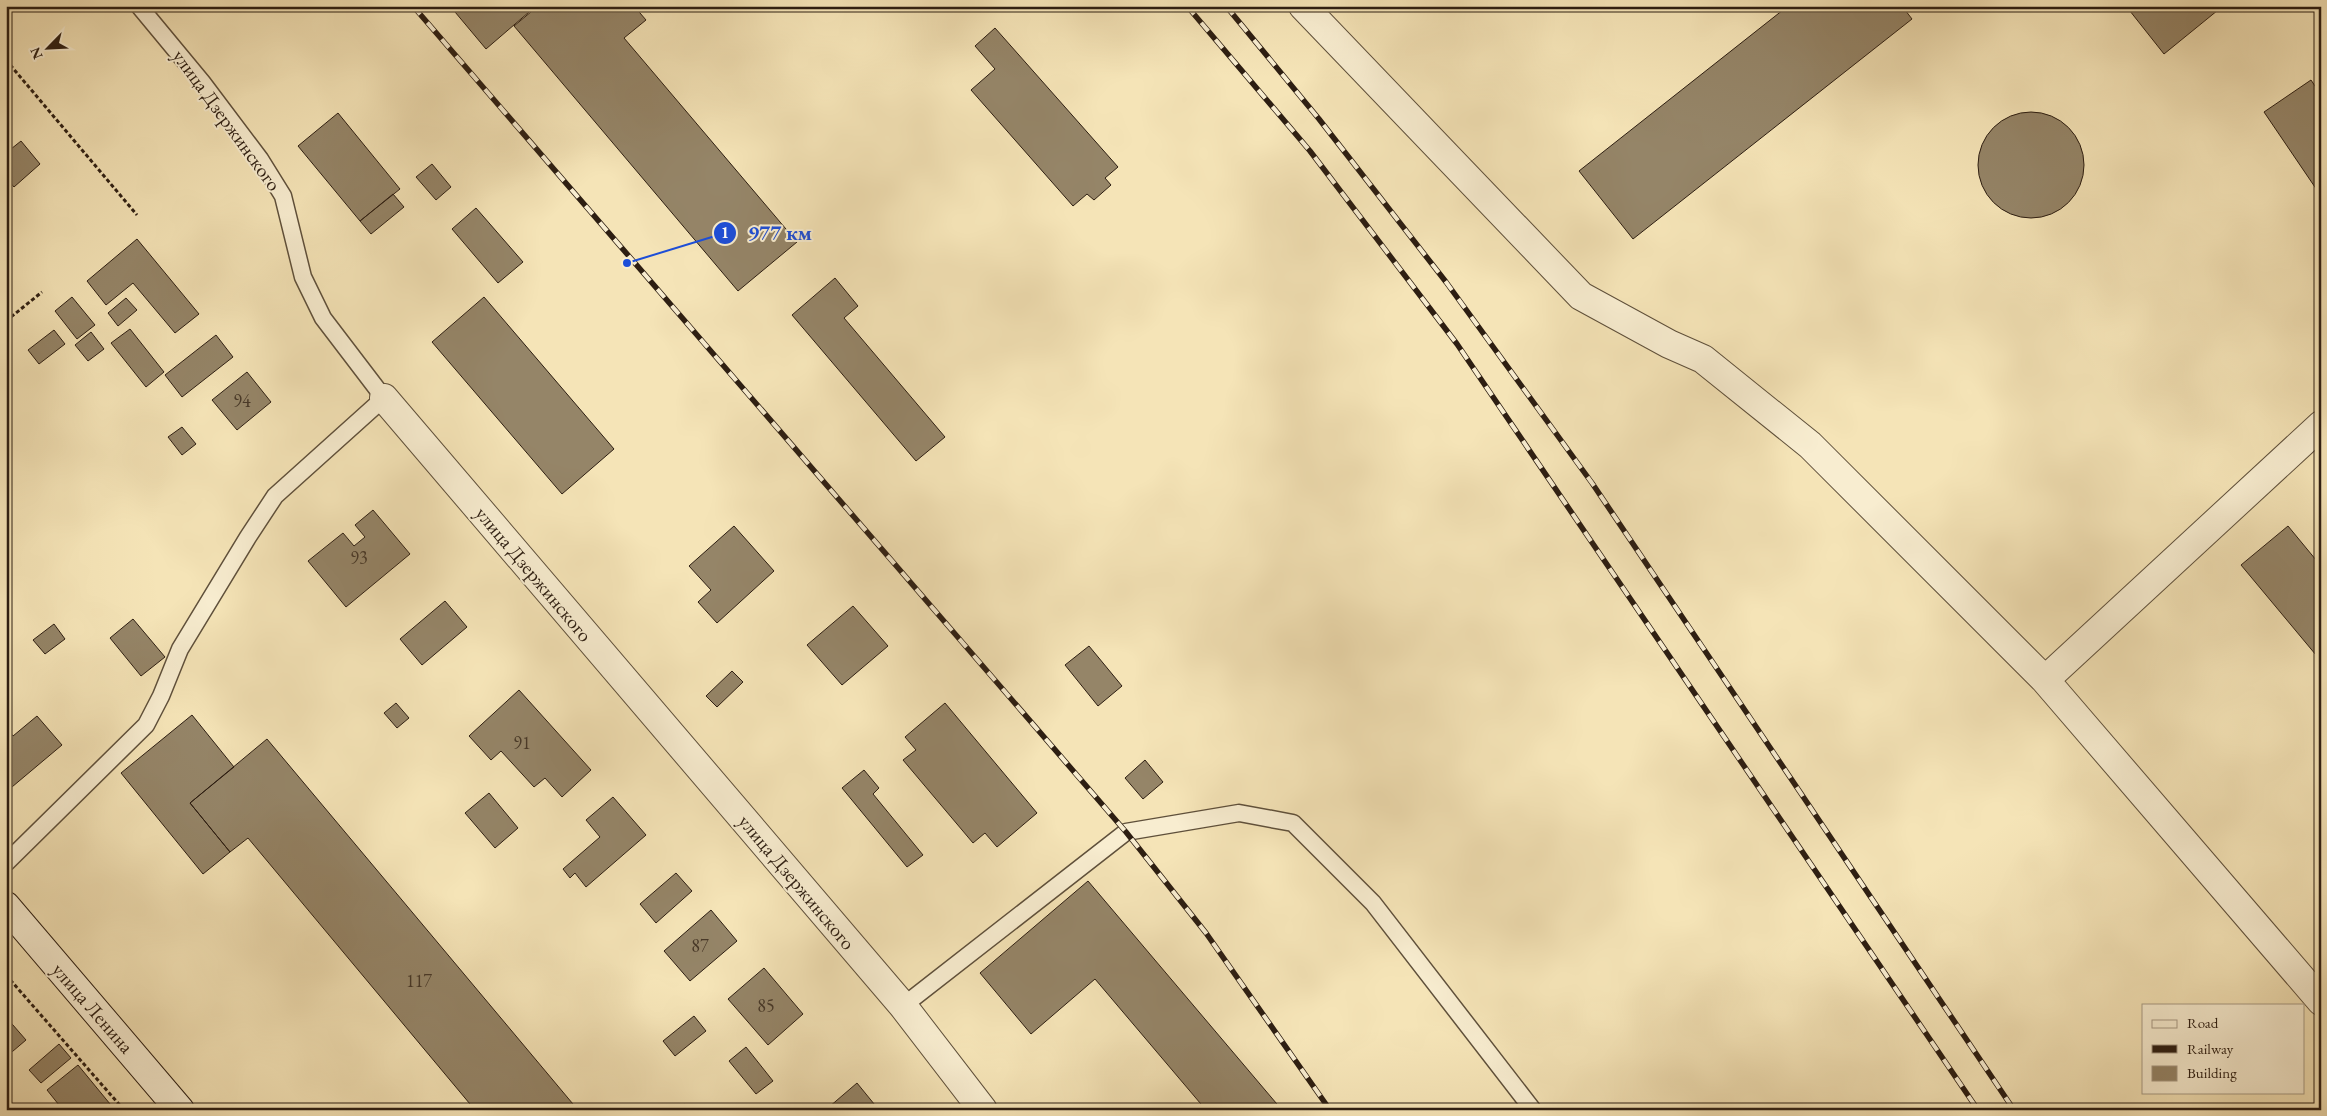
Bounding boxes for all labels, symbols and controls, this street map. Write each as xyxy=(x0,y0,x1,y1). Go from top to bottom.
north arrow xyxy=(22,22,72,72)
text: N xyxy=(25,44,47,62)
street label: улица Дзержинского xyxy=(167,44,287,196)
callout: 977 км xyxy=(713,215,822,251)
text: 977 км xyxy=(748,219,812,246)
text: 1 xyxy=(721,223,729,242)
house number: 94 xyxy=(233,389,251,412)
street label: улица Дзержинского xyxy=(470,501,598,647)
house number: 93 xyxy=(350,546,368,569)
house number: 91 xyxy=(513,731,531,754)
street label: улица Дзержинского xyxy=(733,809,861,955)
house number: 87 xyxy=(691,934,709,957)
street label: улица Ленина xyxy=(46,957,140,1059)
house number: 117 xyxy=(406,969,432,992)
house number: 85 xyxy=(757,994,775,1017)
legend xyxy=(2142,1004,2304,1094)
text: Road xyxy=(2187,1013,2219,1032)
text: Railway xyxy=(2187,1039,2234,1058)
text: Building xyxy=(2187,1063,2237,1082)

